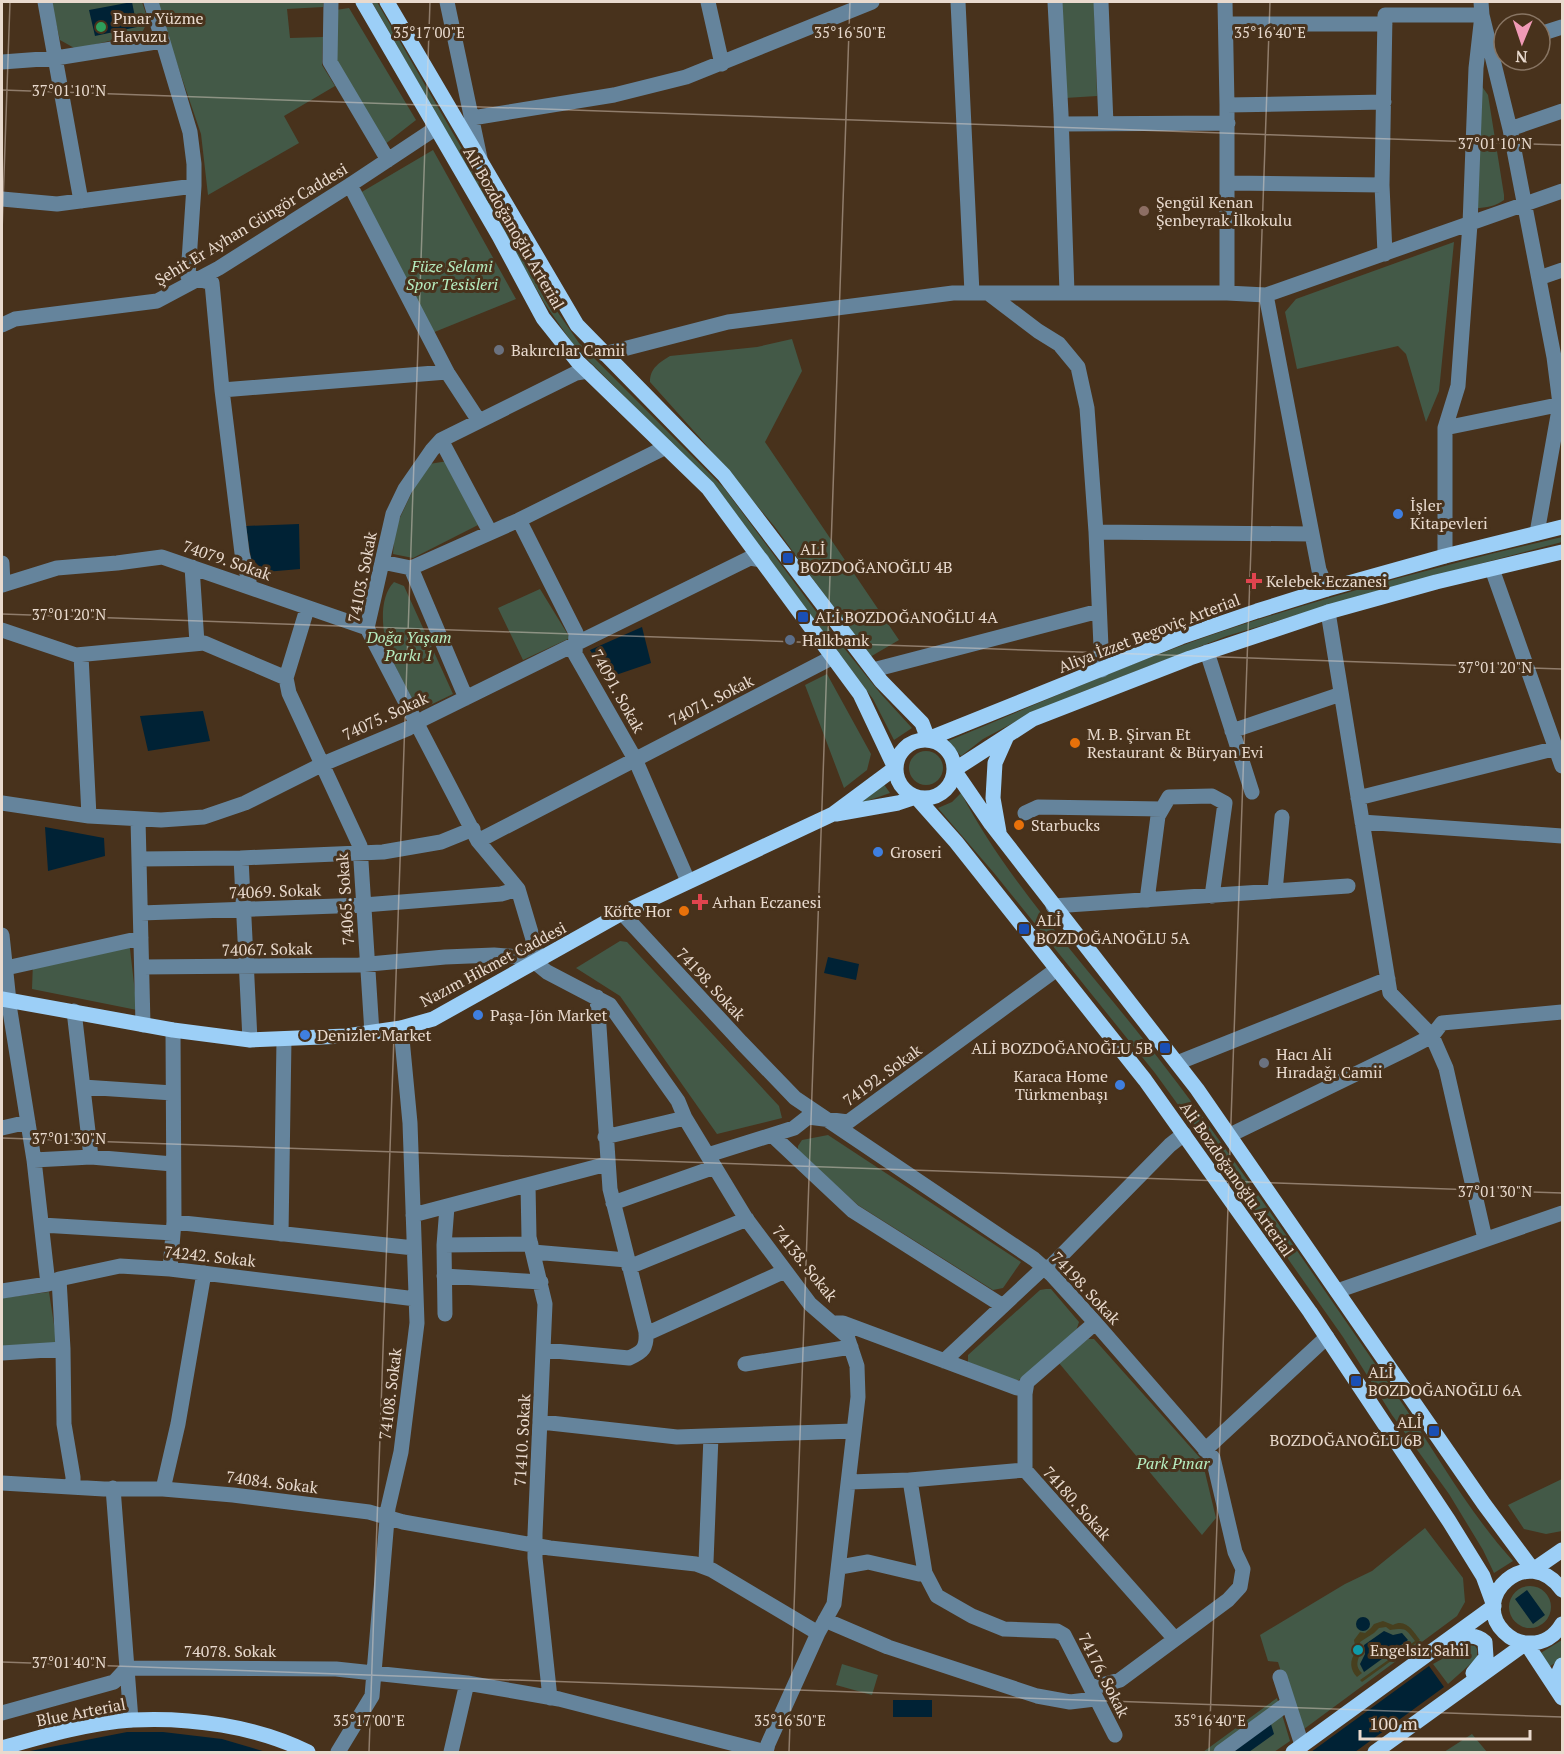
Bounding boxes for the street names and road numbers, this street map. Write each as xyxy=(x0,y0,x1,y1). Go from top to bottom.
street label: Ali Bozdoğanoğlu Arterial xyxy=(458,143,570,313)
street label: Şehit Er Ayhan Güngör Caddesi xyxy=(150,157,352,290)
street label: 74103. Sokak xyxy=(342,529,382,624)
street label: 74079. Sokak xyxy=(180,535,275,586)
street label: Aliya İzzet Begoviç Arterial xyxy=(1055,588,1243,678)
street label: 74091. Sokak xyxy=(586,645,650,737)
street label: 74071. Sokak xyxy=(665,669,758,731)
street label: 74075. Sokak xyxy=(338,686,432,745)
street label: 74065. Sokak xyxy=(331,851,359,946)
street label: 74069. Sokak xyxy=(228,878,322,904)
street label: Nazım Hikmet Caddesi xyxy=(416,916,570,1012)
street label: 74067. Sokak xyxy=(221,937,313,961)
street label: 74198. Sokak xyxy=(671,943,751,1026)
street label: 74192. Sokak xyxy=(838,1039,926,1111)
street label: Ali Bozdoğanoğlu Arterial xyxy=(1175,1097,1299,1261)
street label: 74138. Sokak xyxy=(767,1220,843,1306)
street label: 74242. Sokak xyxy=(163,1240,258,1272)
street label: 74198. Sokak xyxy=(1046,1247,1126,1330)
street label: 74108. Sokak xyxy=(373,1346,407,1441)
street label: 71410. Sokak xyxy=(509,1393,535,1487)
street label: 74180. Sokak xyxy=(1038,1461,1117,1545)
street label: 74084. Sokak xyxy=(225,1465,320,1499)
street label: 74176. Sokak xyxy=(1073,1629,1135,1722)
street label: 74078. Sokak xyxy=(184,1640,277,1662)
street label: Blue Arterial xyxy=(35,1693,128,1731)

